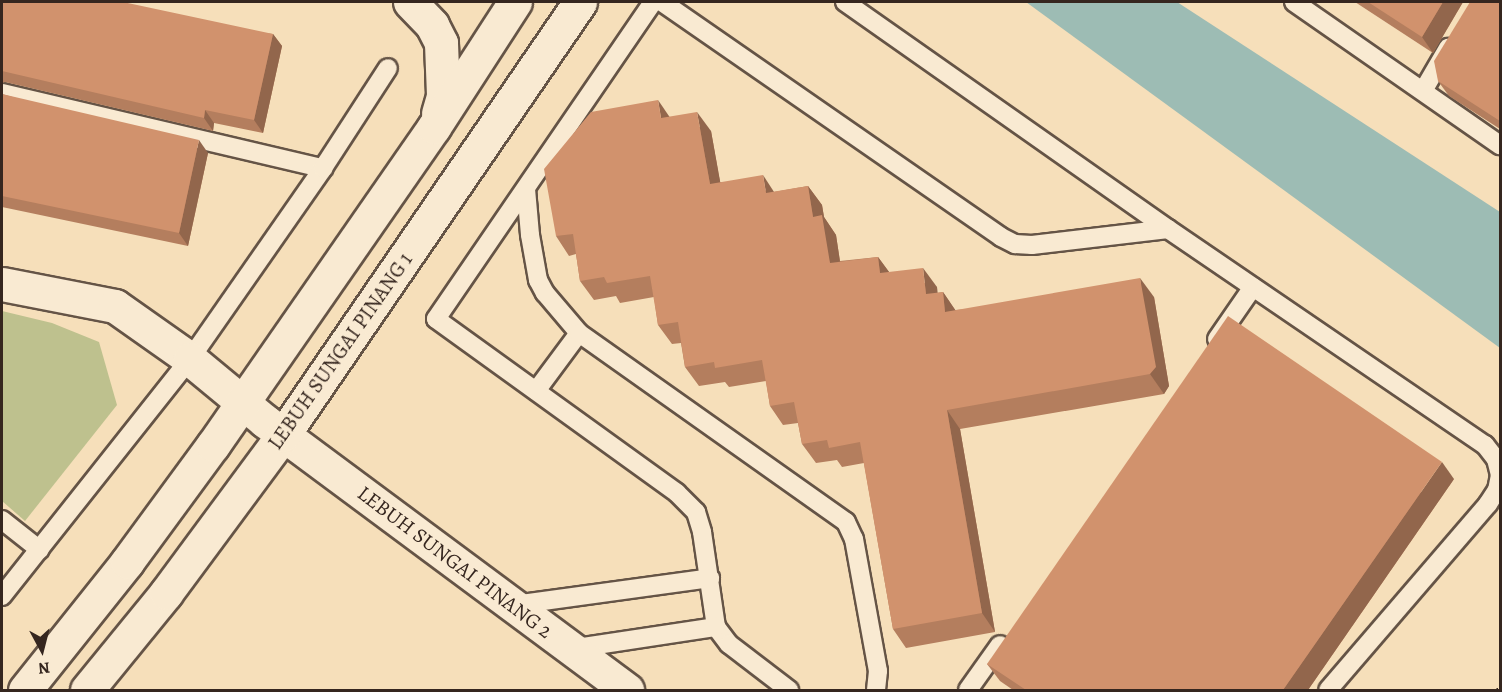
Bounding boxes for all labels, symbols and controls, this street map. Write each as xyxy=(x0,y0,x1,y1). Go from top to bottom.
street label: LEBUH SUNGAI PINANG 1 xyxy=(262,248,418,454)
street label: LEBUH SUNGAI PINANG 2 xyxy=(353,480,557,644)
north arrow xyxy=(12,620,72,680)
text: N xyxy=(37,656,51,679)

